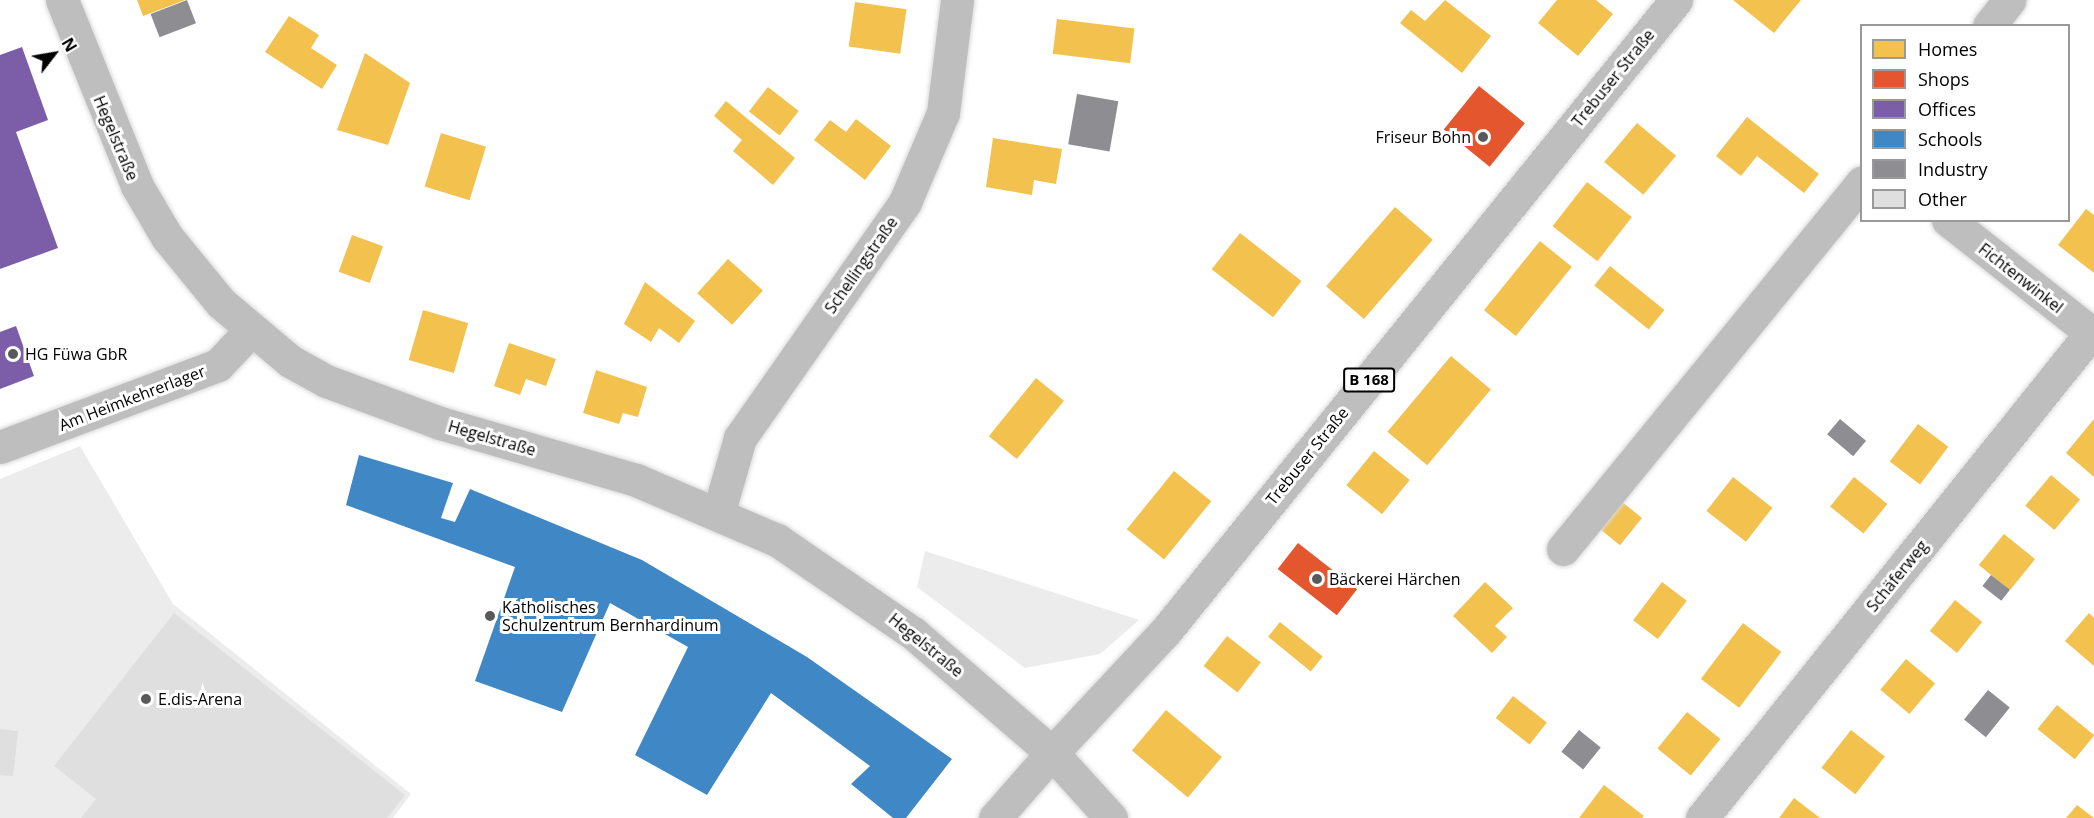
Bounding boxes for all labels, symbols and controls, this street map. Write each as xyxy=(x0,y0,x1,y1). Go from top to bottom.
north arrow xyxy=(24,24,84,84)
legend xyxy=(1860,24,2070,222)
street label: Trebuser Straße xyxy=(1568,25,1658,131)
text: N xyxy=(57,33,82,56)
text: Homes xyxy=(1918,37,1977,61)
text: Shops xyxy=(1918,67,1969,91)
street label: Hegelstraße xyxy=(90,93,142,183)
text: Offices xyxy=(1918,97,1976,121)
place label: Friseur Bohn xyxy=(1375,127,1471,147)
text: Schools xyxy=(1918,127,1982,151)
marker: Friseur Bohn xyxy=(1476,130,1490,144)
text: Industry xyxy=(1918,157,1988,181)
text: Other xyxy=(1918,187,1967,211)
street label: Schellingstraße xyxy=(821,213,901,317)
street label: Fichtenwinkel xyxy=(1975,239,2067,317)
place label: HG Füwa GbR xyxy=(25,344,127,364)
marker: HG Füwa GbR xyxy=(6,347,20,361)
street label: Am Heimkehrerlager xyxy=(56,361,208,435)
road number: B 168 xyxy=(1342,368,1396,392)
street label: Trebuser Straße xyxy=(1262,403,1352,509)
street label: Hegelstraße xyxy=(446,416,538,460)
street label: Schäferweg xyxy=(1862,536,1932,616)
place label: Bäckerei Härchen xyxy=(1329,569,1460,589)
marker: Bäckerei Härchen xyxy=(1310,572,1324,586)
place label: Katholisches Schulzentrum Bernhardinum xyxy=(502,597,719,635)
marker: Katholisches Schulzentrum Bernhardinum xyxy=(483,609,497,623)
street label: Hegelstraße xyxy=(885,609,967,681)
place label: E.dis-Arena xyxy=(158,689,242,709)
marker: E.dis-Arena xyxy=(139,692,153,706)

